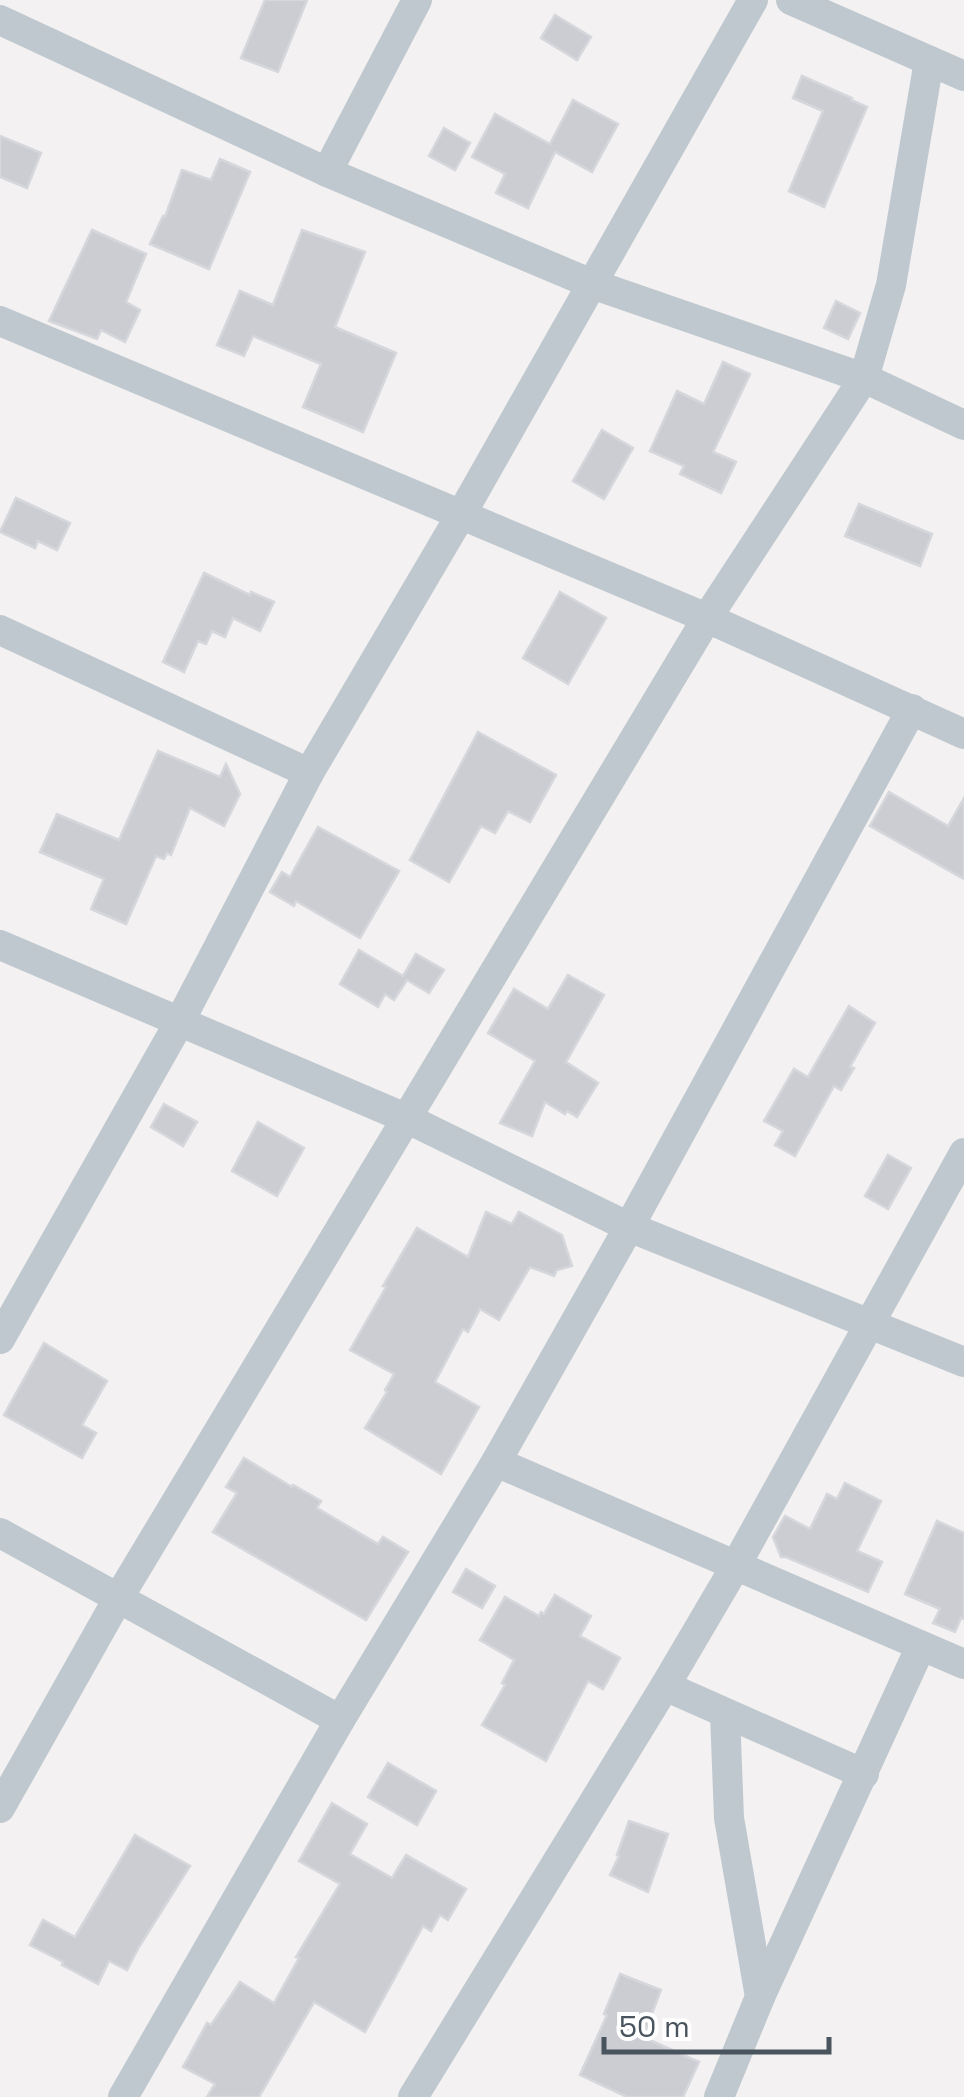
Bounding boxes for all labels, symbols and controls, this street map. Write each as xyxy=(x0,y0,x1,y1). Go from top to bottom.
scale bar xyxy=(604,1992,829,2054)
text: 50 m xyxy=(619,2007,690,2046)

